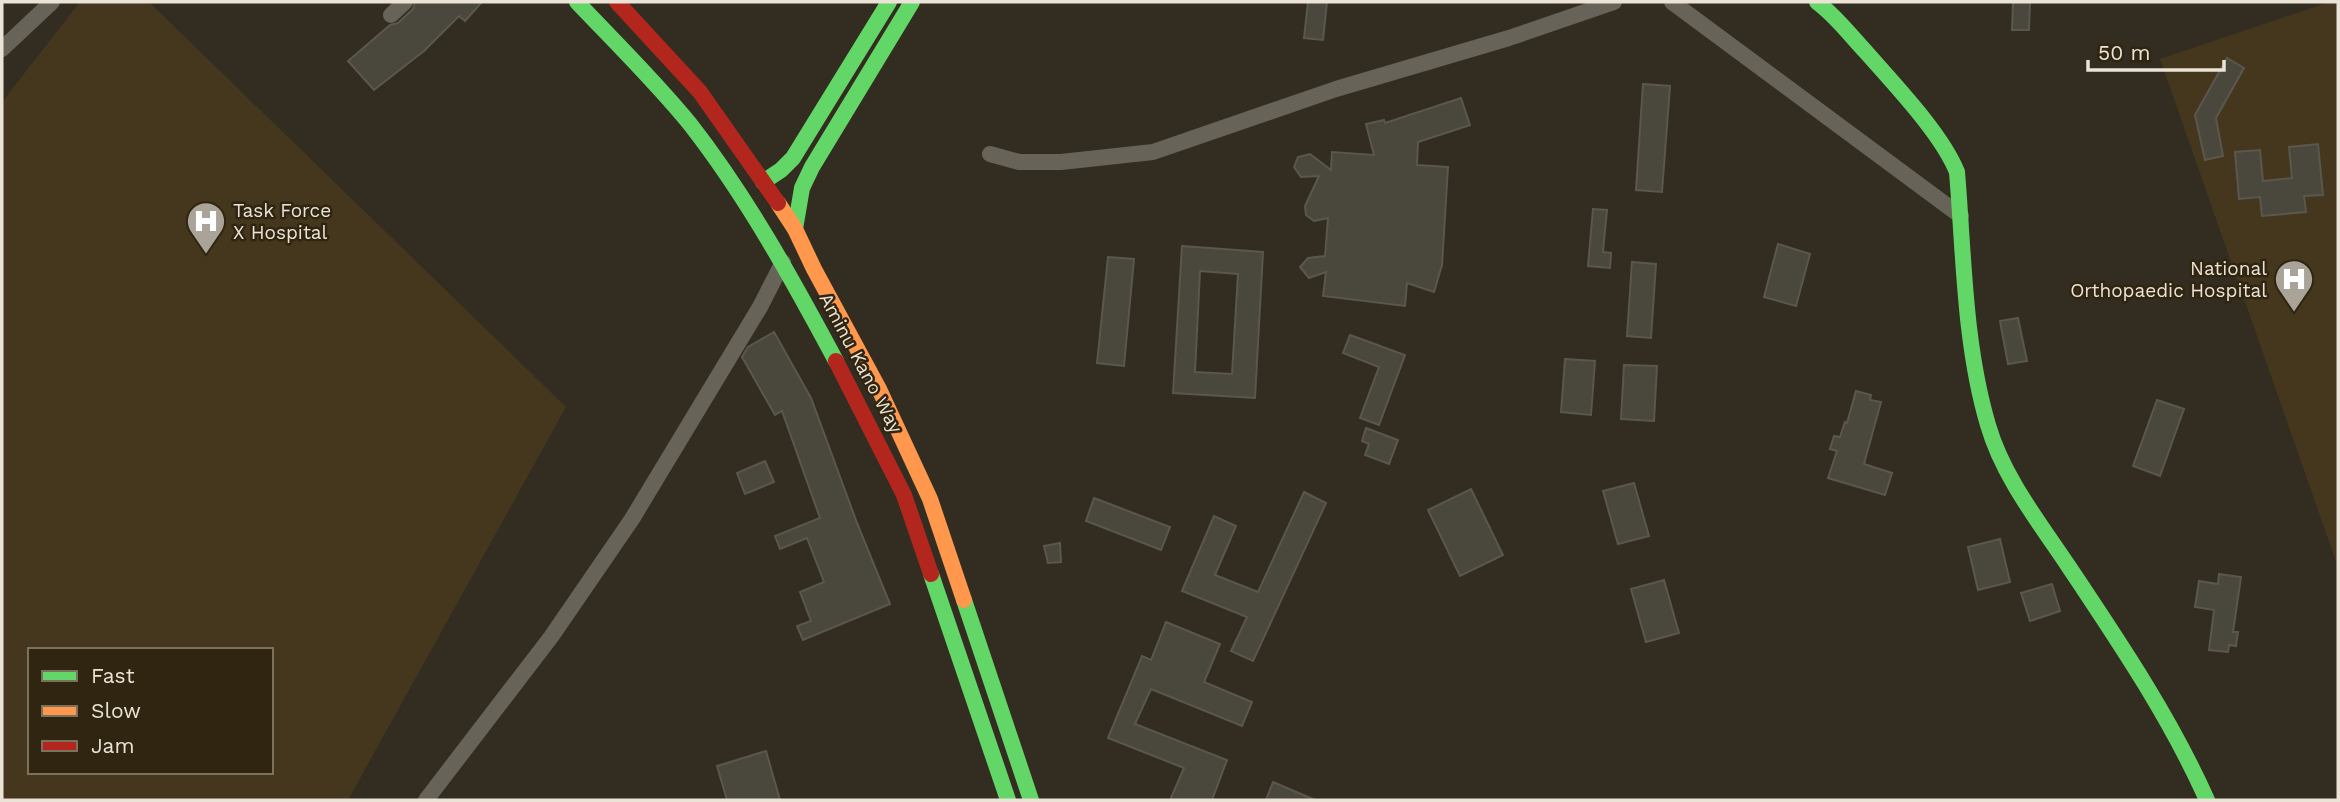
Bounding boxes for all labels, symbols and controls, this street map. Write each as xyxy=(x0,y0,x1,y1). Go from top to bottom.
scale bar xyxy=(2088,28,2224,72)
text: 50 m xyxy=(2098,40,2150,65)
place label: Task Force X Hospital xyxy=(233,199,331,244)
hospital icon: Task Force X Hospital xyxy=(185,200,227,255)
place label: National Orthopaedic Hospital xyxy=(2070,257,2267,302)
hospital icon: National Orthopaedic Hospital xyxy=(2273,258,2315,313)
street label: Aminu Kano Way xyxy=(814,289,908,437)
legend xyxy=(28,648,273,774)
text: Fast xyxy=(91,663,135,688)
text: Slow xyxy=(91,698,141,723)
text: Jam xyxy=(91,733,134,758)

